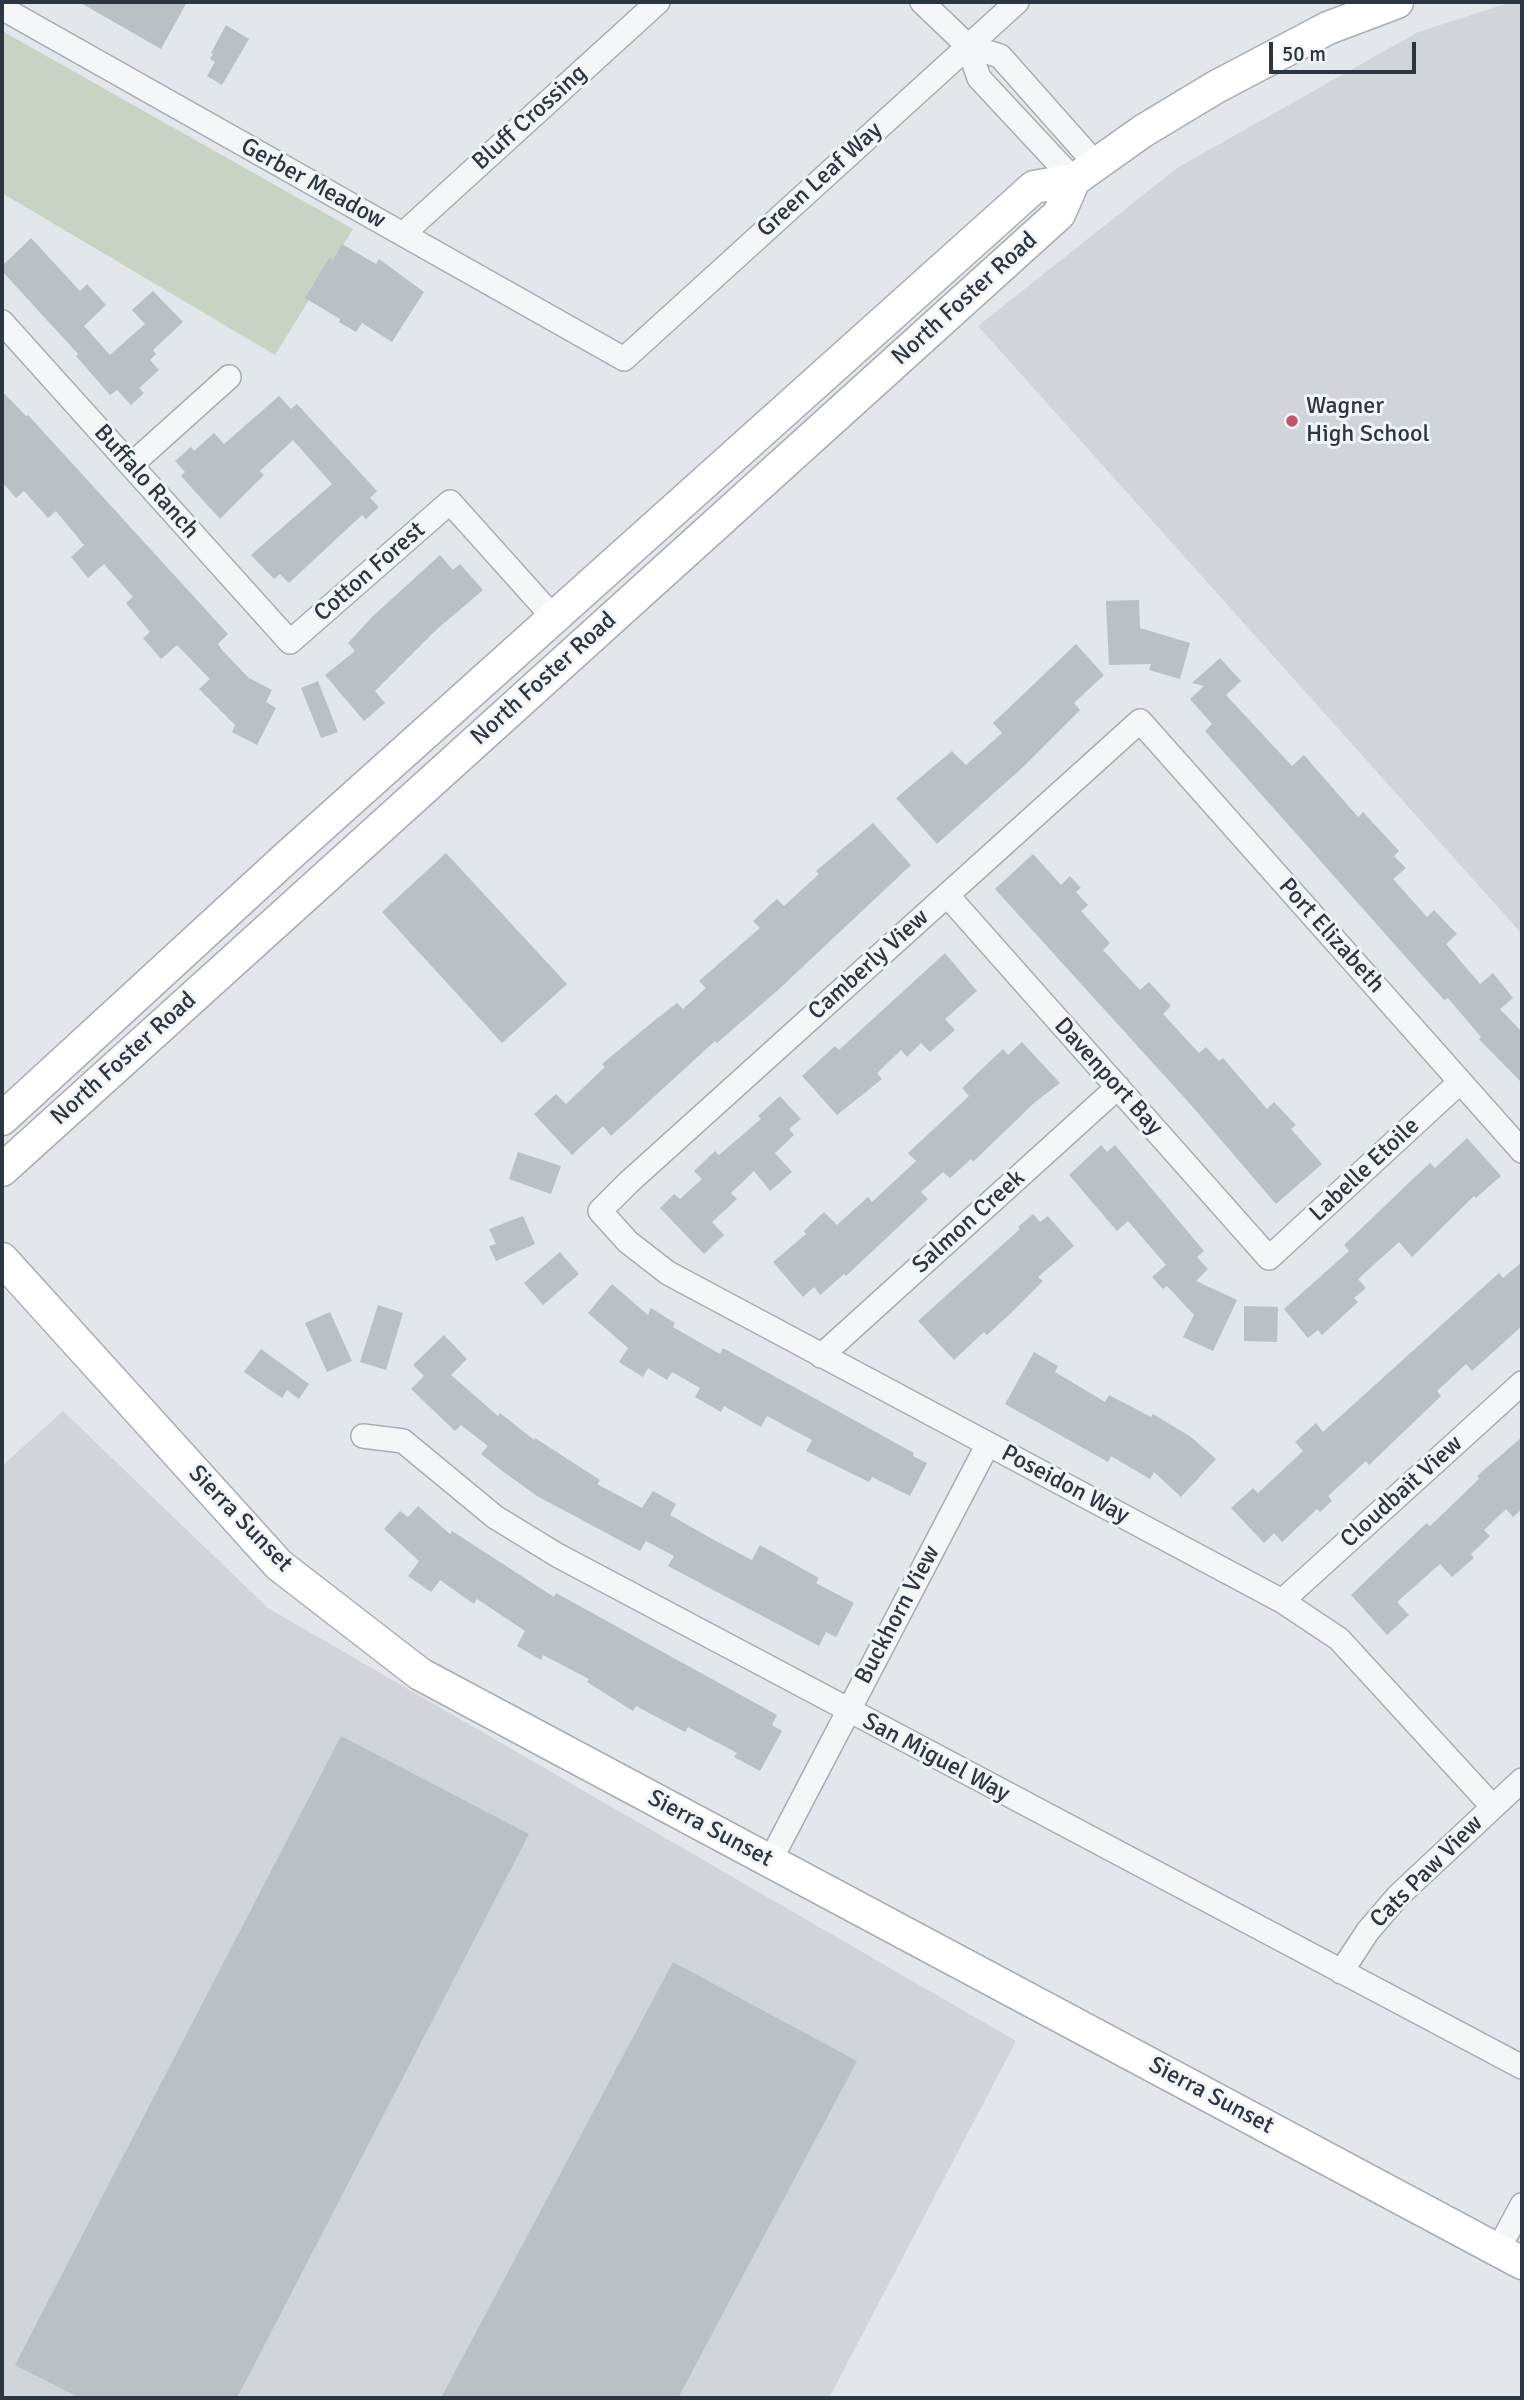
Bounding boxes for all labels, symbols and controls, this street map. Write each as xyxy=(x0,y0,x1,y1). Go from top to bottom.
scale bar xyxy=(1272,28,1419,72)
text: 50 m xyxy=(1282,41,1326,67)
street label: Bluff Crossing xyxy=(467,59,593,177)
street label: Green Leaf Way xyxy=(752,116,888,244)
street label: Gerber Meadow xyxy=(236,132,390,236)
street label: North Foster Road xyxy=(886,226,1044,372)
place label: Wagner High School xyxy=(1306,393,1429,449)
marker: Wagner High School xyxy=(1284,413,1300,429)
street label: Buffalo Ranch xyxy=(87,419,205,545)
street label: Cotton Forest xyxy=(309,516,431,628)
street label: North Foster Road xyxy=(465,606,623,752)
street label: Port Elizabeth xyxy=(1272,873,1390,999)
street label: Camberly View xyxy=(803,904,935,1026)
street label: North Foster Road xyxy=(45,986,203,1132)
street label: Davenport Bay xyxy=(1048,1012,1168,1142)
street label: Labelle Etoile xyxy=(1304,1112,1426,1228)
street label: Salmon Creek xyxy=(907,1164,1031,1280)
street label: Cloudbait View xyxy=(1335,1430,1469,1554)
street label: Poseidon Way xyxy=(996,1439,1134,1531)
street label: Sierra Sunset xyxy=(182,1460,298,1578)
street label: Buckhorn View xyxy=(849,1541,947,1689)
street label: San Miguel Way xyxy=(858,1707,1014,1809)
street label: Sierra Sunset xyxy=(643,1784,777,1874)
street label: Cats Paw View xyxy=(1365,1810,1489,1934)
street label: Sierra Sunset xyxy=(1144,2051,1278,2141)

